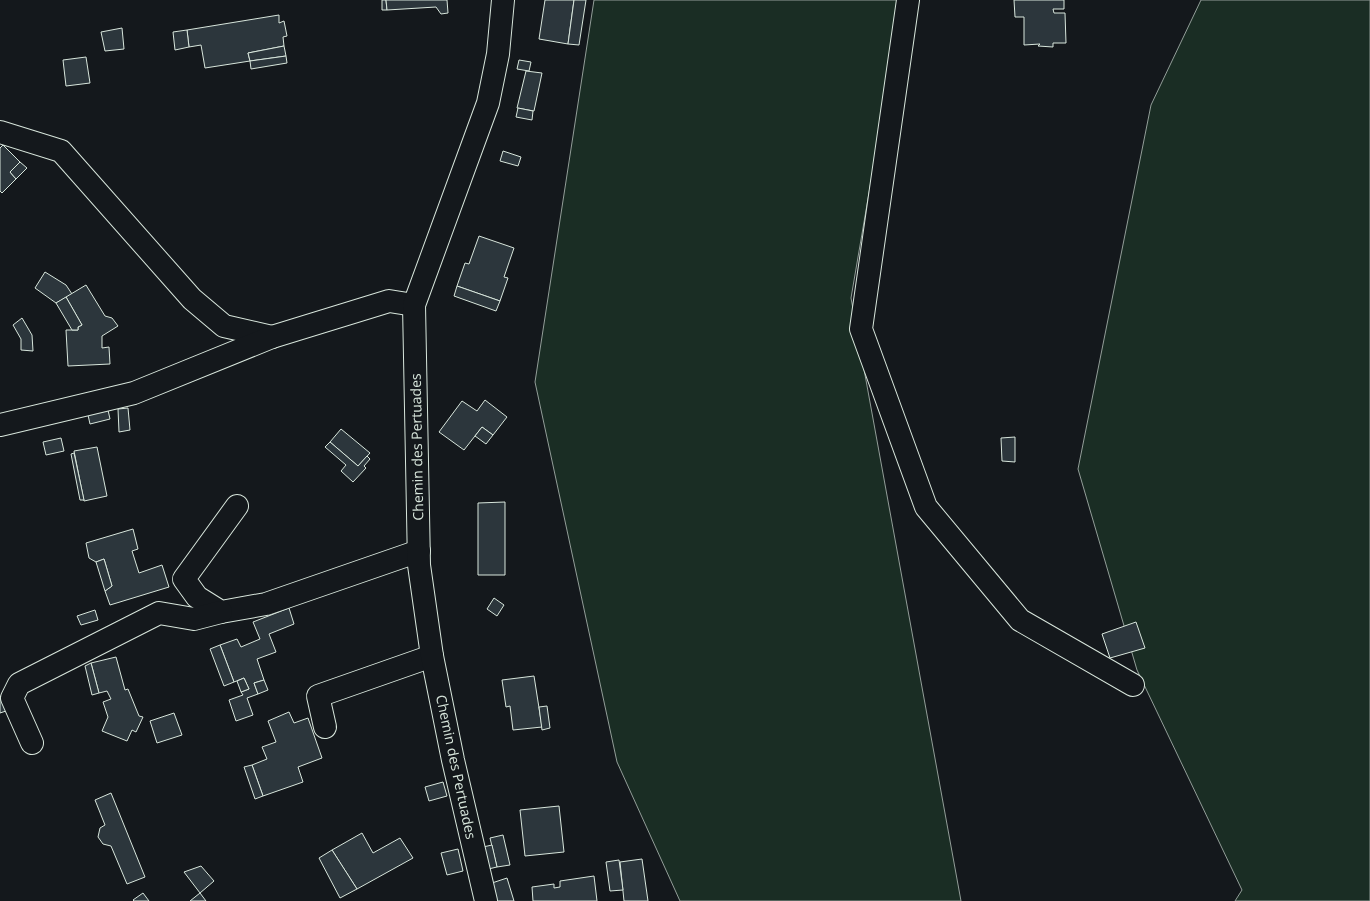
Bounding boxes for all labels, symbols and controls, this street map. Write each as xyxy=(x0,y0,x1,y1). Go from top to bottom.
street label: Chemin des Pertuades xyxy=(406,373,427,521)
street label: Chemin des Pertuades xyxy=(432,693,481,841)

